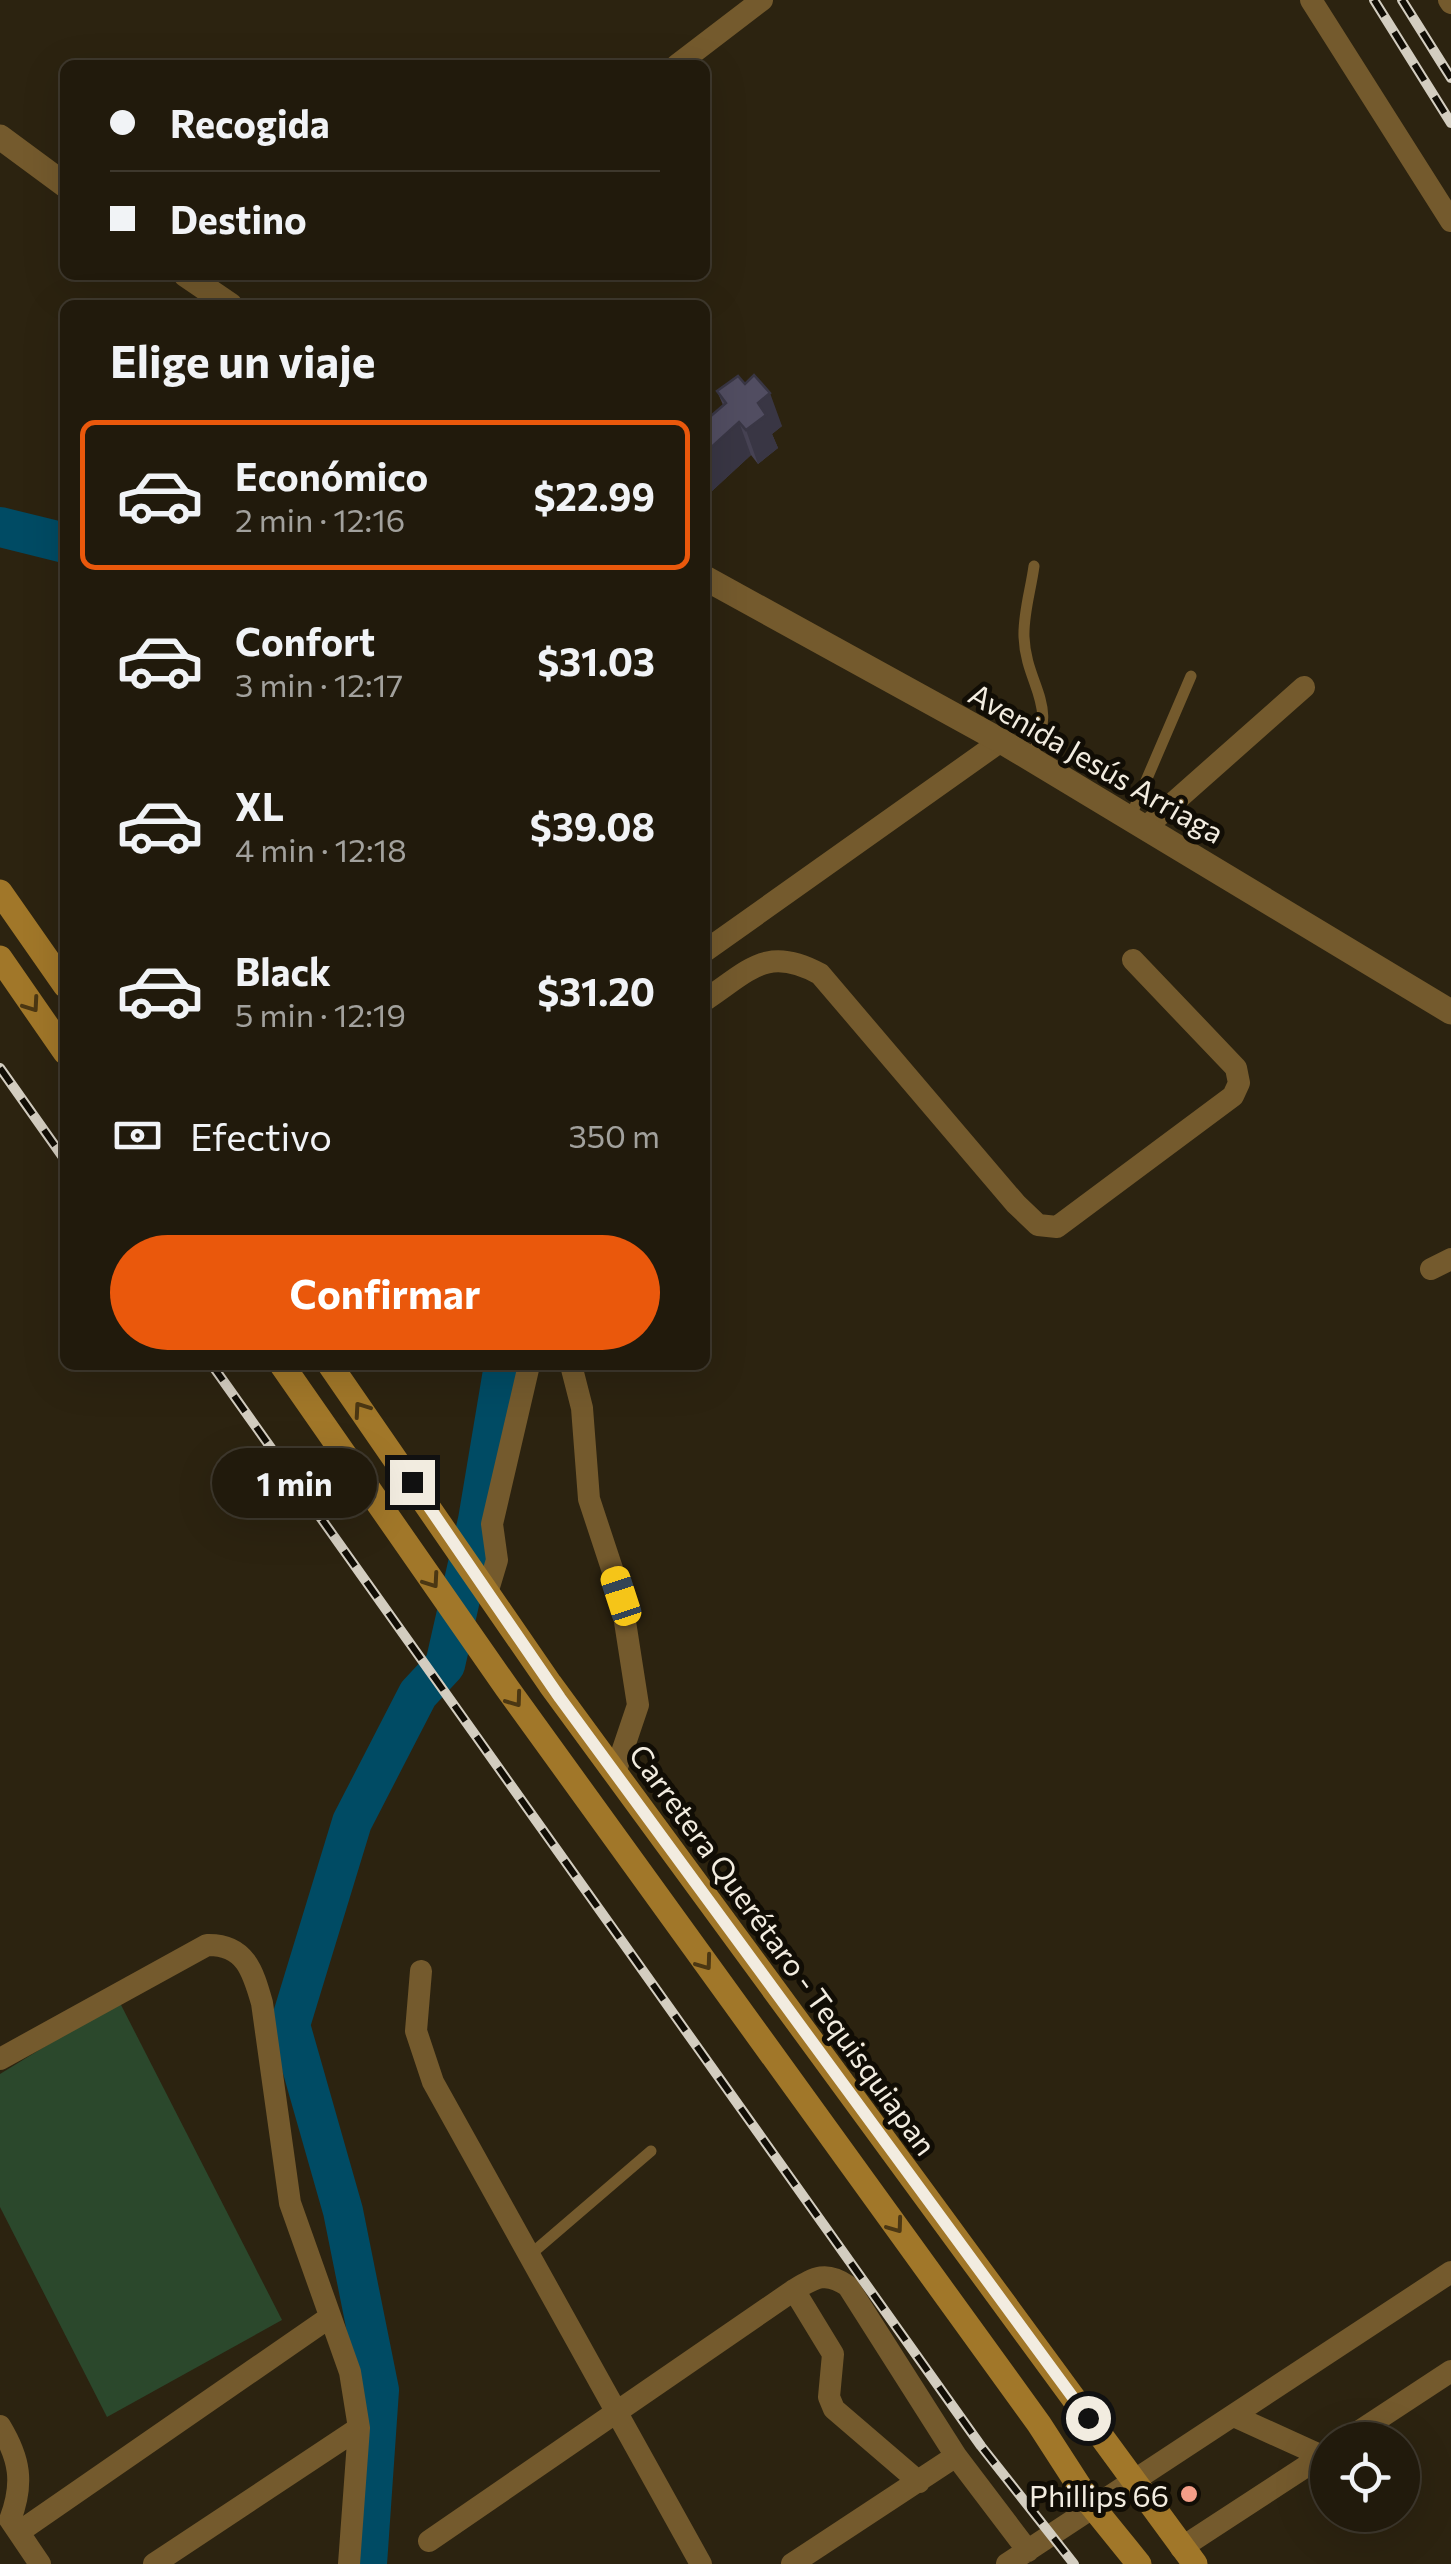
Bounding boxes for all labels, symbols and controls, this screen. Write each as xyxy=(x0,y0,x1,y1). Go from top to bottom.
text: Recogida xyxy=(170,99,330,146)
text: Destino xyxy=(170,195,307,242)
text: Elige un viaje xyxy=(110,332,375,387)
icon: car xyxy=(115,450,205,540)
text: Económico xyxy=(235,452,428,499)
text: $22.99 xyxy=(534,472,655,519)
text: 2 min · 12:16 xyxy=(235,499,405,539)
icon: car xyxy=(115,615,205,705)
text: Confort xyxy=(235,617,375,664)
text: $31.03 xyxy=(537,637,655,684)
text: 3 min · 12:17 xyxy=(235,664,403,704)
street label: Avenida Jesús Arriaga xyxy=(963,674,1231,850)
icon: car xyxy=(115,780,205,870)
text: XL xyxy=(235,782,284,829)
text: $39.08 xyxy=(530,802,655,849)
text: 4 min · 12:18 xyxy=(235,829,407,869)
icon: car xyxy=(115,945,205,1035)
text: Black xyxy=(235,947,331,994)
text: $31.20 xyxy=(537,967,655,1014)
text: 5 min · 12:19 xyxy=(235,994,406,1034)
one-way arrow xyxy=(20,995,39,1013)
icon: cash xyxy=(110,1108,165,1163)
text: Efectivo xyxy=(190,1112,332,1159)
text: 350 m xyxy=(568,1115,660,1155)
button: Confirmar xyxy=(110,1235,660,1350)
one-way arrow xyxy=(355,1402,373,1421)
callout: 1 min xyxy=(212,1447,377,1517)
route end xyxy=(390,1460,435,1505)
text: 1 min xyxy=(257,1463,332,1503)
car xyxy=(597,1563,645,1629)
one-way arrow xyxy=(420,1570,438,1588)
one-way arrow xyxy=(502,1688,521,1707)
street label: Carretera Querétaro - Tequisquiapan xyxy=(622,1736,946,2162)
one-way arrow xyxy=(693,1952,711,1970)
one-way arrow xyxy=(884,2215,901,2233)
route start xyxy=(1066,2396,1111,2441)
map controls xyxy=(1310,2422,1420,2532)
button: locate xyxy=(1310,2422,1420,2532)
place label: Phillips 66 xyxy=(1029,2476,1169,2513)
marker: Phillips 66 xyxy=(1178,2483,1200,2505)

